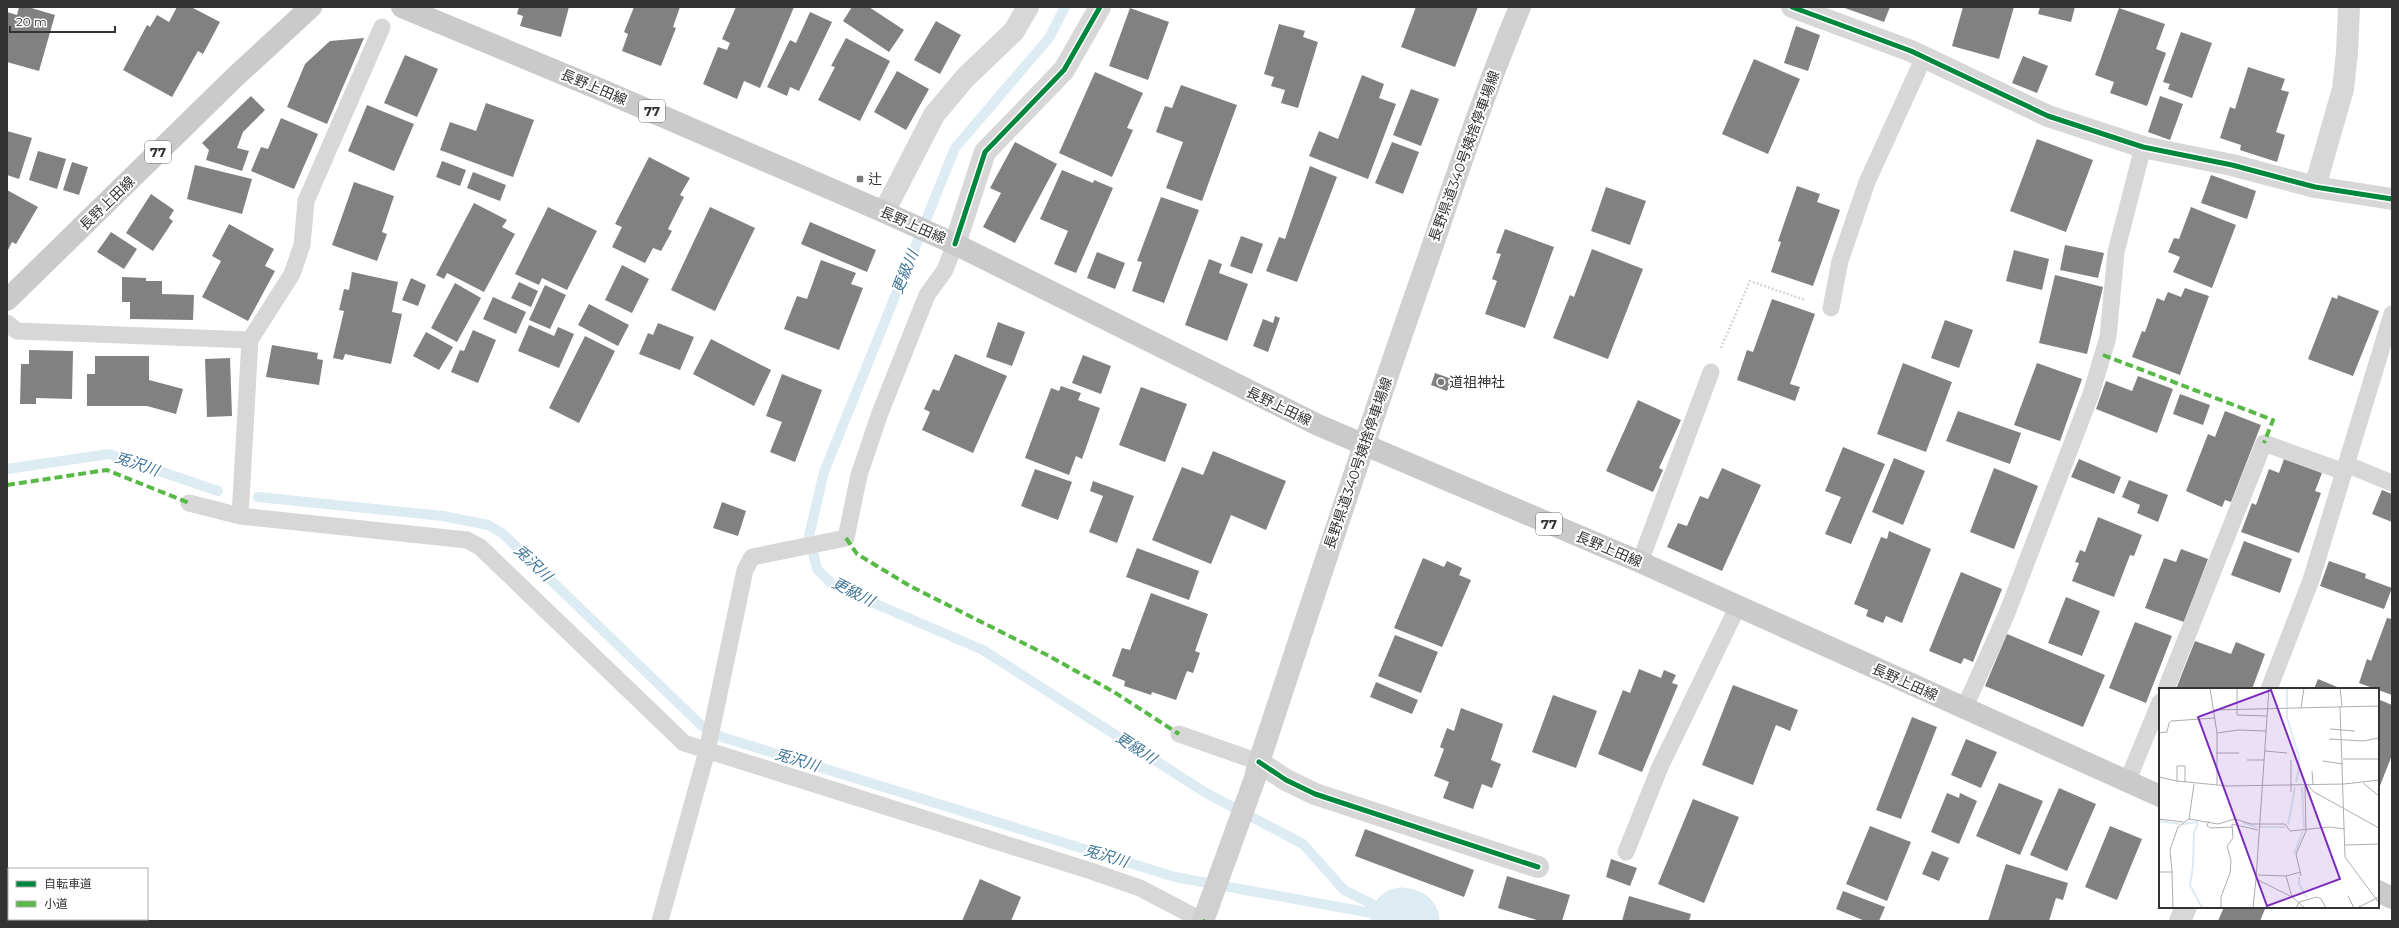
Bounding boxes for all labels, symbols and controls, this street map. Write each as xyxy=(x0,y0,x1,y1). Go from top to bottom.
scale bar xyxy=(10,8,115,34)
text: 20 m xyxy=(16,14,47,29)
street label: 長野上田線 xyxy=(558,65,630,109)
street label: 長野県道340号姨捨停車場線 xyxy=(1425,68,1503,244)
road number: 77 xyxy=(639,100,665,122)
road number: 77 xyxy=(145,141,171,163)
place label: 辻 xyxy=(868,170,882,188)
street label: 長野上田線 xyxy=(76,172,138,234)
marker: 辻 xyxy=(855,174,865,184)
street label: 長野上田線 xyxy=(877,203,949,247)
water label: 更級川 xyxy=(887,246,923,296)
place label: 道祖神社 xyxy=(1449,373,1505,391)
street label: 長野県道340号姨捨停車場線 xyxy=(1320,375,1396,551)
marker: 道祖神社 xyxy=(1436,377,1446,387)
street label: 長野上田線 xyxy=(1244,383,1314,429)
water label: 兎沢川 xyxy=(113,447,163,480)
road number: 77 xyxy=(1536,513,1562,535)
street label: 長野上田線 xyxy=(1573,527,1645,571)
water label: 兎沢川 xyxy=(511,540,558,586)
water label: 更級川 xyxy=(829,573,879,611)
street label: 長野上田線 xyxy=(1869,660,1941,704)
inset map xyxy=(2159,688,2379,908)
water label: 更級川 xyxy=(1112,727,1162,769)
water label: 兎沢川 xyxy=(773,744,823,776)
water label: 兎沢川 xyxy=(1082,840,1132,872)
legend xyxy=(8,868,148,920)
text: 自転車道 xyxy=(44,876,92,891)
text: 小道 xyxy=(44,896,68,911)

